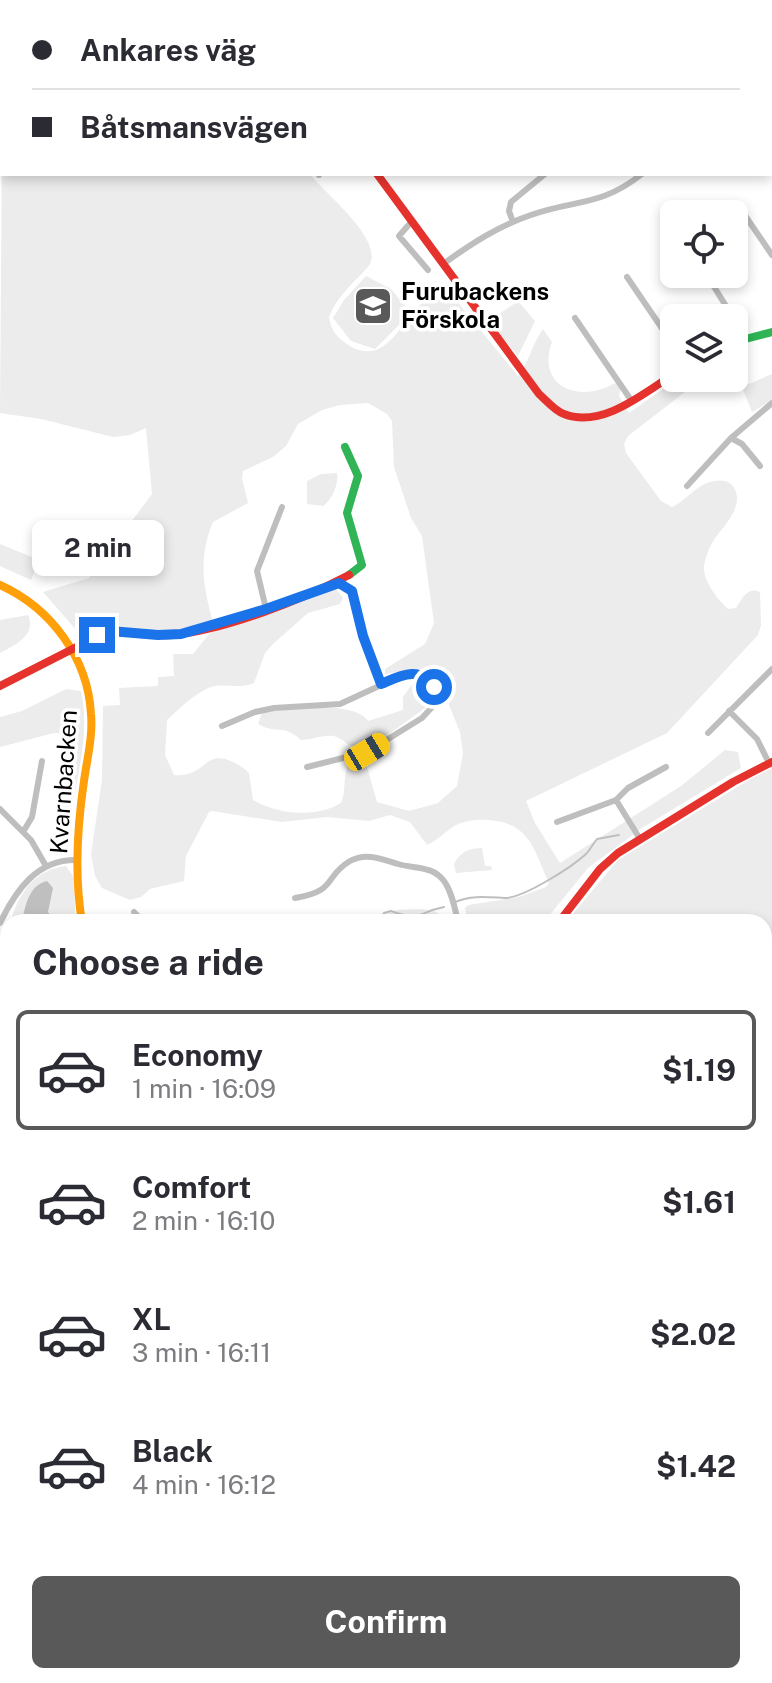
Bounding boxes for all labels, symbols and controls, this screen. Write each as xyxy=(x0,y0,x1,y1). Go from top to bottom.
text: Ankares väg xyxy=(80,32,256,68)
text: Båtsmansvägen xyxy=(80,109,308,145)
map controls xyxy=(660,200,748,392)
button: locate xyxy=(660,200,748,288)
place label: Furubackens Förskola xyxy=(401,277,549,333)
school or university icon: Furubackens Förskola xyxy=(352,285,394,327)
button: layers xyxy=(660,304,748,392)
callout: 2 min xyxy=(31,519,163,575)
text: 2 min xyxy=(64,532,132,563)
route end xyxy=(79,617,115,653)
route start xyxy=(416,669,452,705)
street label: Kvarnbacken xyxy=(44,709,82,855)
car xyxy=(340,729,394,775)
text: Choose a ride xyxy=(32,941,264,983)
icon: car xyxy=(36,1034,108,1106)
text: Economy xyxy=(132,1037,263,1073)
text: $1.19 xyxy=(662,1052,736,1088)
text: 1 min · 16:09 xyxy=(132,1073,276,1104)
icon: car xyxy=(36,1166,108,1238)
text: Comfort xyxy=(132,1169,251,1205)
text: $1.61 xyxy=(662,1184,736,1220)
text: 2 min · 16:10 xyxy=(132,1205,275,1236)
icon: car xyxy=(36,1298,108,1370)
text: XL xyxy=(132,1301,171,1337)
text: $2.02 xyxy=(650,1316,736,1352)
text: 3 min · 16:11 xyxy=(132,1337,271,1368)
icon: car xyxy=(36,1430,108,1502)
text: Black xyxy=(132,1433,213,1469)
text: $1.42 xyxy=(656,1448,736,1484)
text: 4 min · 16:12 xyxy=(132,1469,276,1500)
button: Confirm xyxy=(32,1576,740,1668)

